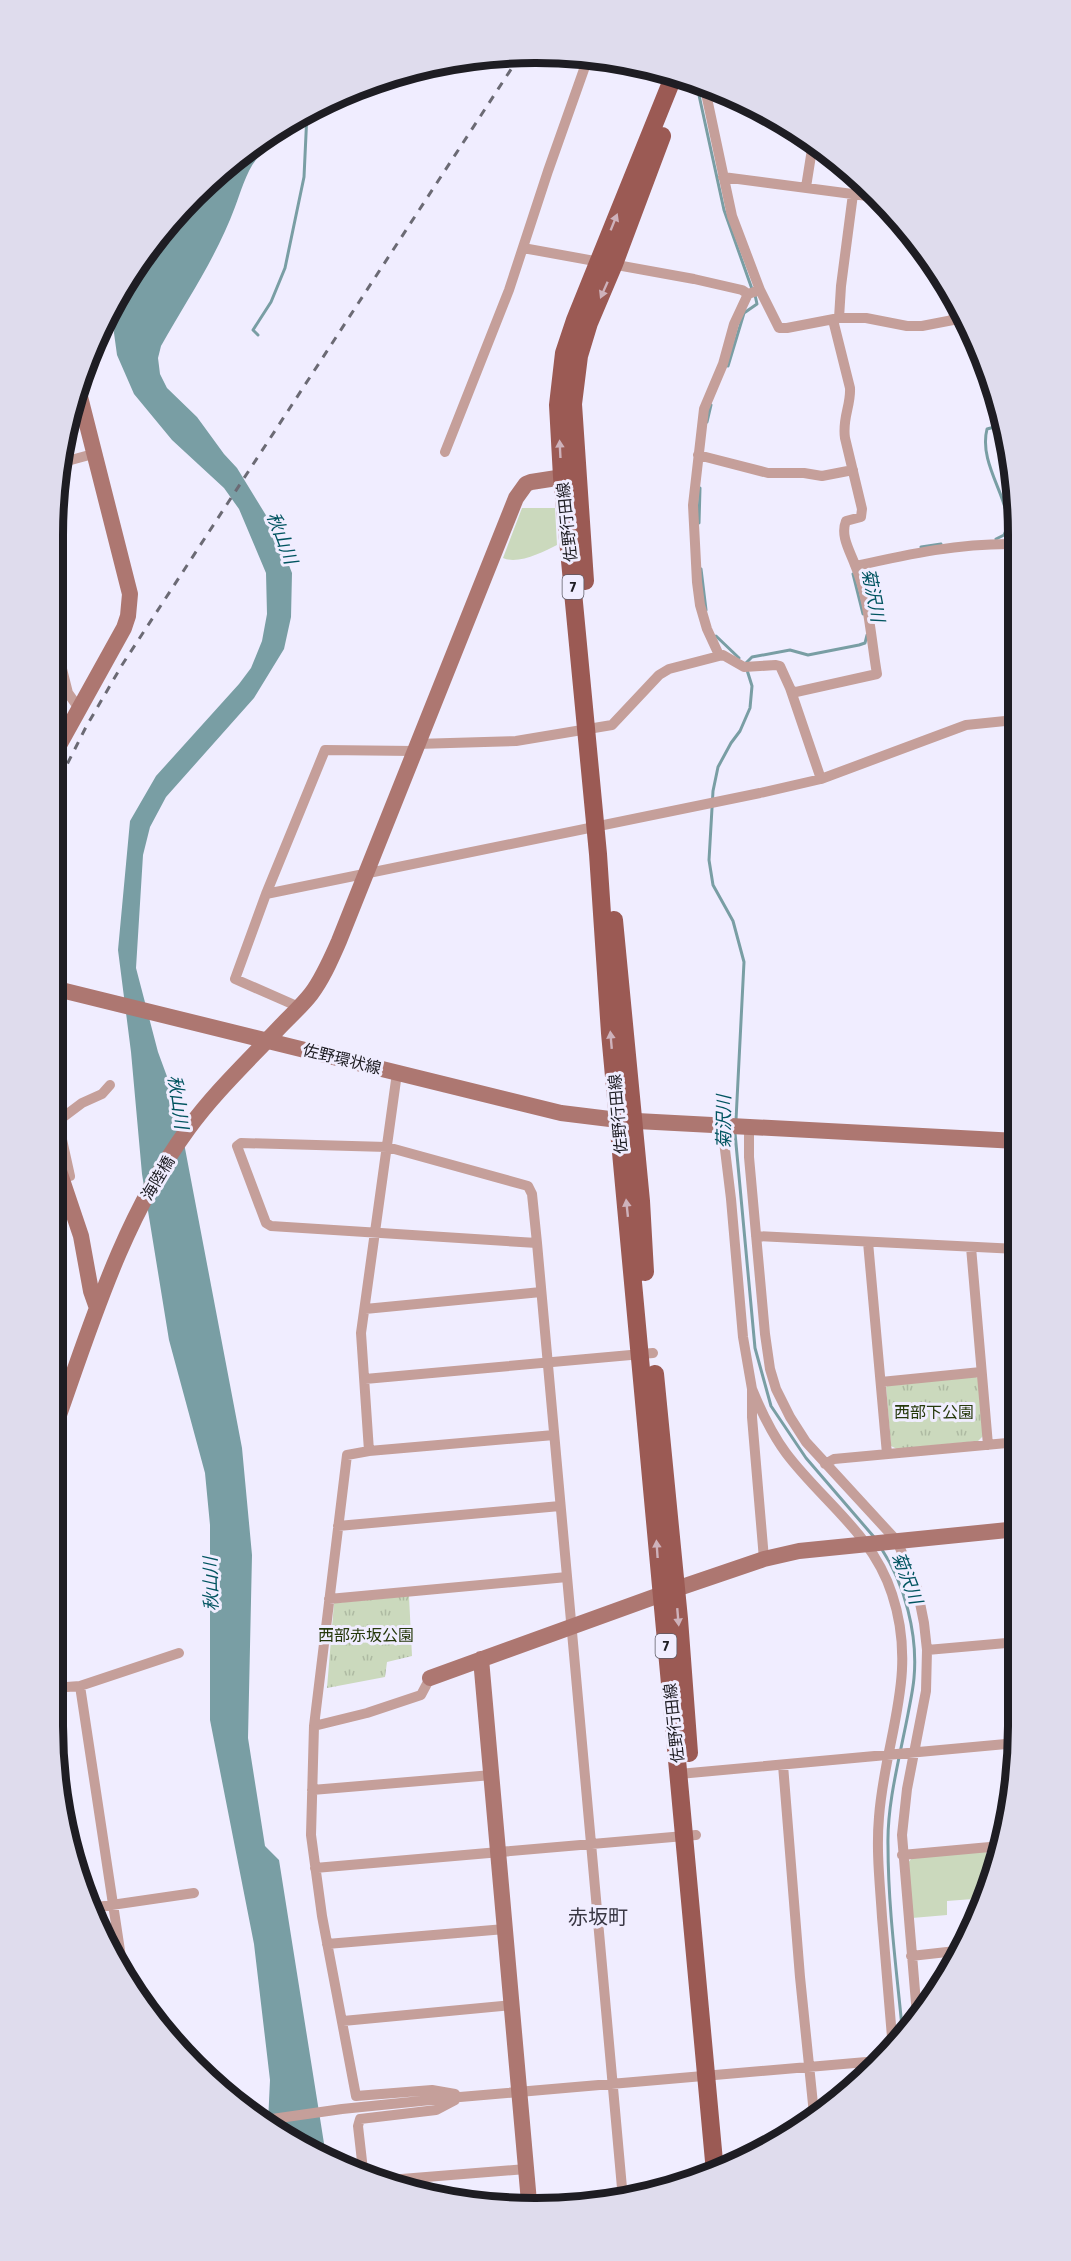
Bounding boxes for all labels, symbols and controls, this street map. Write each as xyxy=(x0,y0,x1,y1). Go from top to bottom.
one-way arrow xyxy=(609,212,619,230)
one-way arrow xyxy=(599,281,608,298)
one-way arrow xyxy=(556,439,565,458)
street label: 佐野行田線 xyxy=(553,481,581,563)
water label: 秋山川 xyxy=(262,509,303,569)
water label: 菊沢川 xyxy=(857,566,889,626)
road number: 7 xyxy=(562,575,584,599)
one-way arrow xyxy=(606,1031,616,1050)
street label: 佐野環状線 xyxy=(301,1040,383,1078)
street label: 佐野行田線 xyxy=(605,1073,631,1155)
water label: 秋山川 xyxy=(163,1074,193,1132)
water label: 菊沢川 xyxy=(713,1093,735,1149)
street label: 海陸橋 xyxy=(137,1153,179,1203)
one-way arrow xyxy=(622,1199,632,1218)
park label: 西部下公園 xyxy=(894,1403,974,1422)
one-way arrow xyxy=(652,1539,662,1558)
water label: 菊沢川 xyxy=(887,1549,928,1609)
water label: 秋山川 xyxy=(199,1555,222,1611)
one-way arrow xyxy=(673,1608,683,1627)
park label: 西部赤坂公園 xyxy=(318,1626,414,1645)
road number: 7 xyxy=(656,1634,676,1658)
street label: 佐野行田線 xyxy=(660,1682,688,1764)
district label: 赤坂町 xyxy=(568,1905,628,1929)

